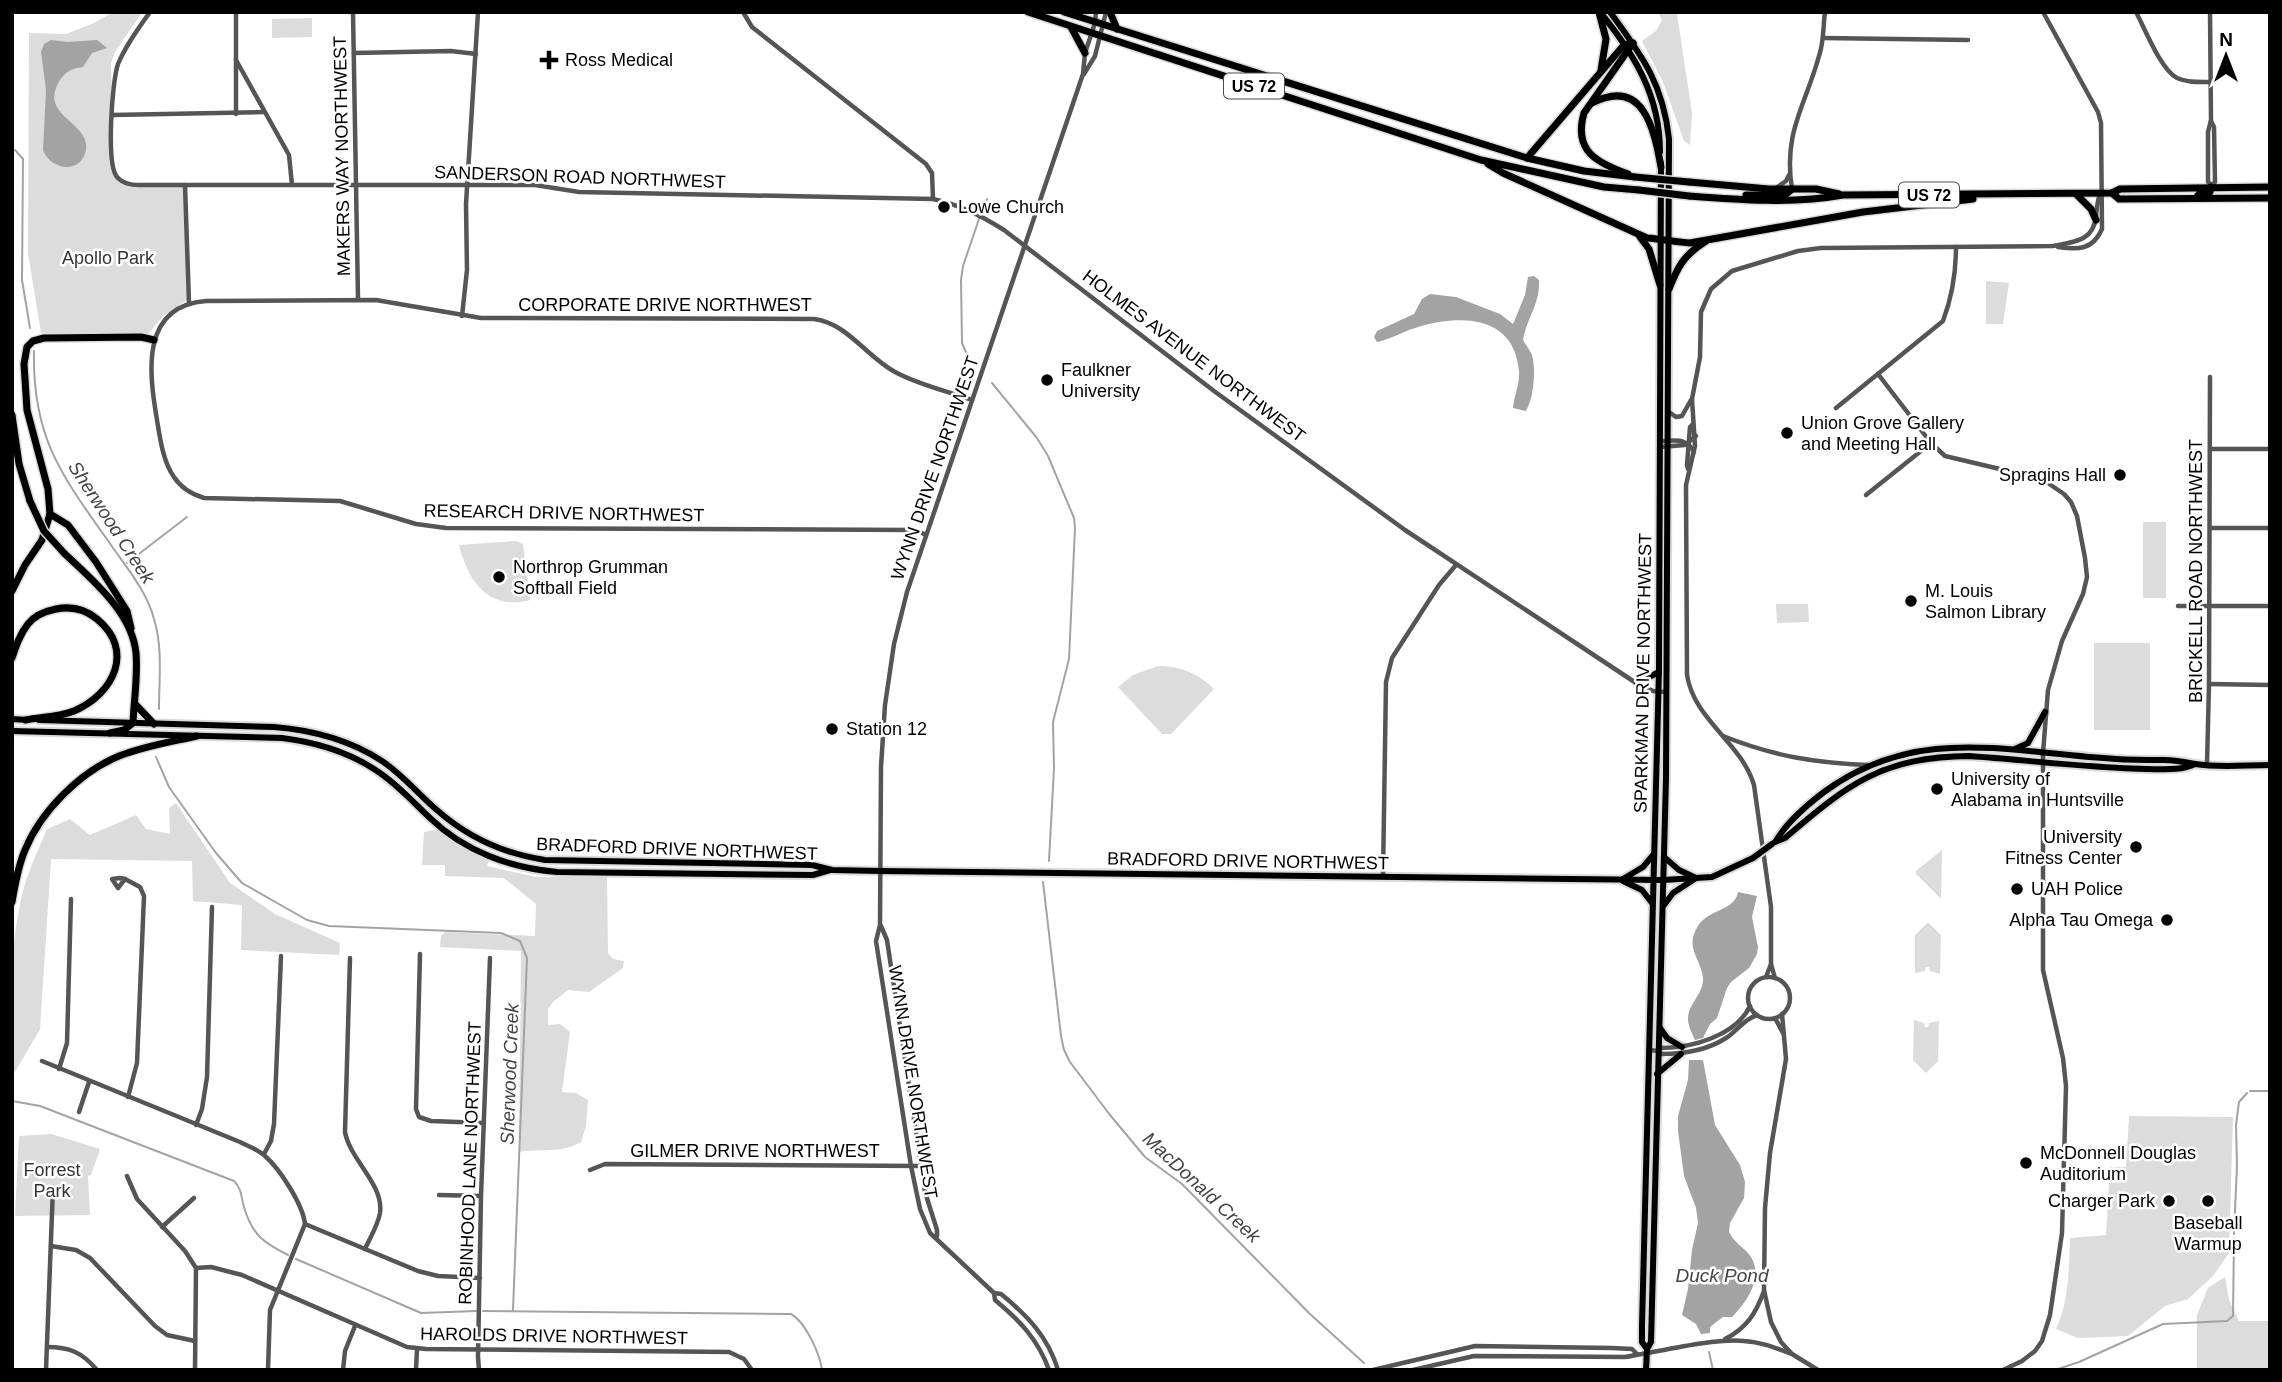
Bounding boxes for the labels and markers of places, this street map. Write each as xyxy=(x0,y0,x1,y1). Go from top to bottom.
marker: Ross Medical xyxy=(539,50,559,70)
place label: Ross Medical xyxy=(565,50,673,70)
place label: Lowe Church xyxy=(958,197,1064,217)
marker: Lowe Church xyxy=(936,199,952,215)
place label: Faulkner University xyxy=(1061,360,1140,401)
marker: Faulkner University xyxy=(1039,372,1055,388)
place label: Union Grove Gallery and Meeting Hall xyxy=(1801,413,1964,454)
marker: Union Grove Gallery and Meeting Hall xyxy=(1779,425,1795,441)
place label: Spragins Hall xyxy=(1999,465,2106,485)
marker: Spragins Hall xyxy=(2112,467,2128,483)
place label: Northrop Grumman Softball Field xyxy=(513,557,668,598)
marker: Northrop Grumman Softball Field xyxy=(491,569,507,585)
place label: M. Louis Salmon Library xyxy=(1925,581,2046,622)
marker: M. Louis Salmon Library xyxy=(1903,593,1919,609)
place label: Station 12 xyxy=(846,719,927,739)
marker: Station 12 xyxy=(824,721,840,737)
place label: University of Alabama in Huntsville xyxy=(1951,769,2124,810)
marker: University of Alabama in Huntsville xyxy=(1929,781,1945,797)
place label: University Fitness Center xyxy=(2005,827,2122,868)
marker: University Fitness Center xyxy=(2128,839,2144,855)
place label: UAH Police xyxy=(2031,879,2123,899)
marker: UAH Police xyxy=(2009,881,2025,897)
place label: Alpha Tau Omega xyxy=(2009,910,2154,930)
marker: Alpha Tau Omega xyxy=(2159,912,2175,928)
place label: McDonnell Douglas Auditorium xyxy=(2040,1143,2196,1184)
marker: McDonnell Douglas Auditorium xyxy=(2018,1155,2034,1171)
place label: Charger Park xyxy=(2048,1191,2156,1211)
marker: Charger Park xyxy=(2161,1193,2177,1209)
marker: Baseball Warmup xyxy=(2200,1193,2216,1209)
place label: Baseball Warmup xyxy=(2173,1213,2243,1254)

